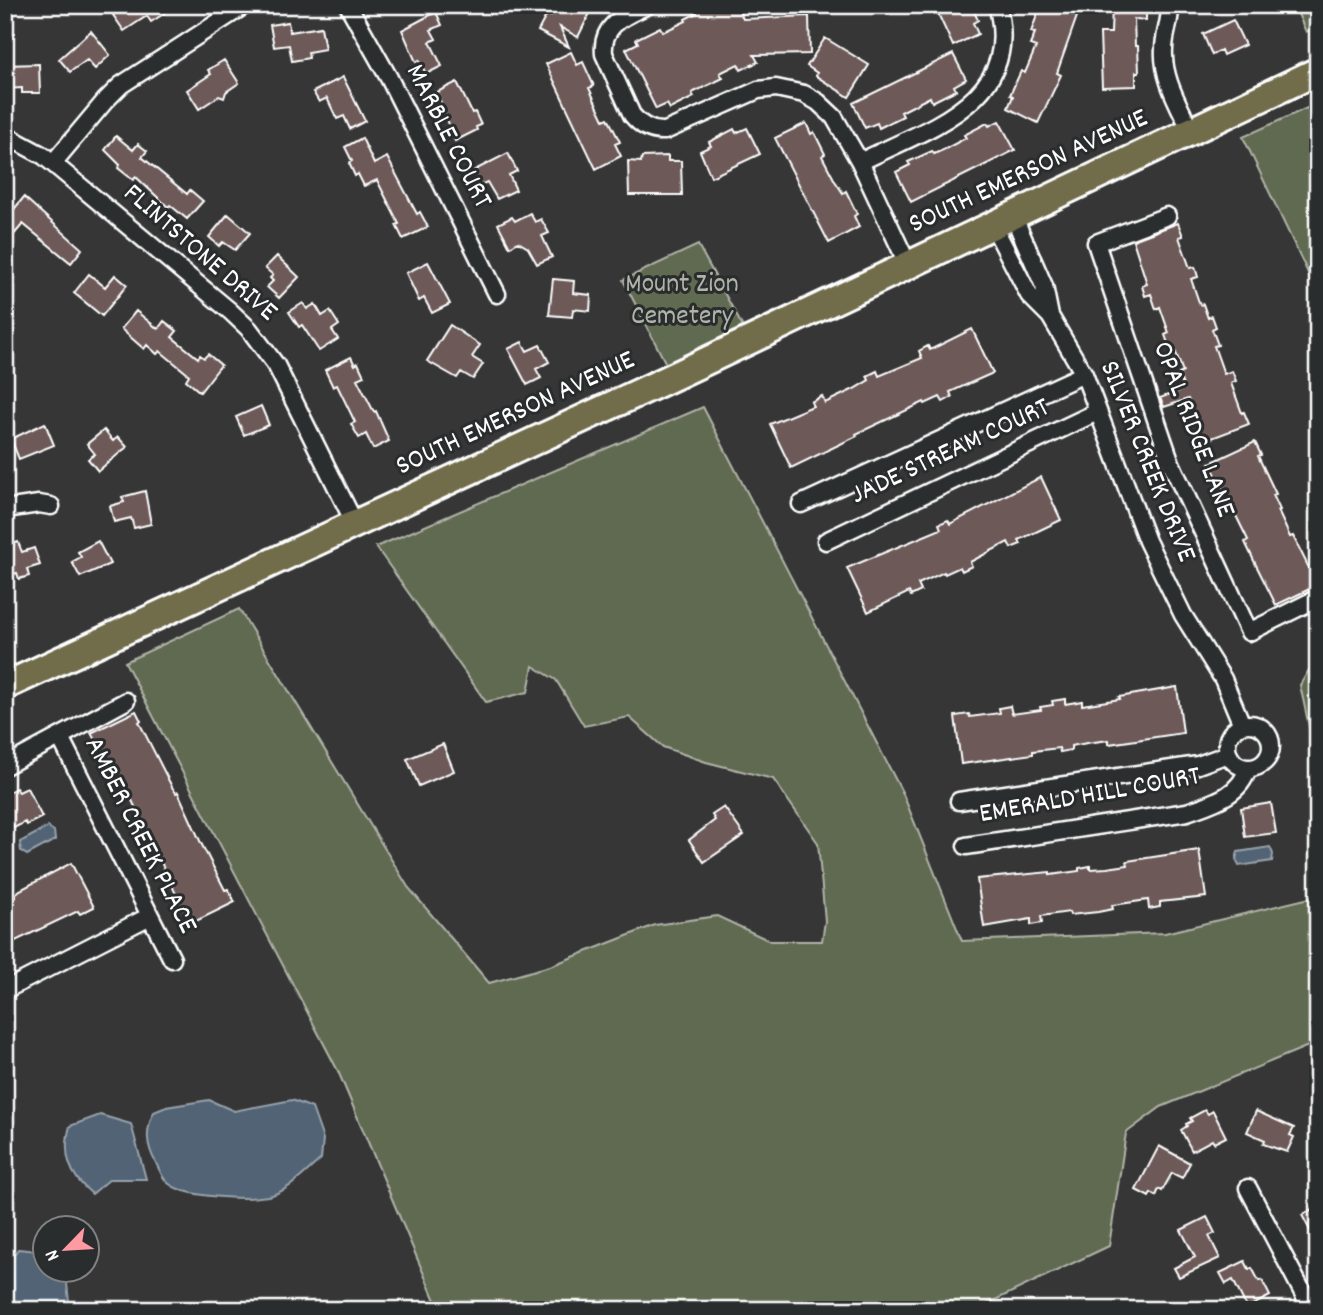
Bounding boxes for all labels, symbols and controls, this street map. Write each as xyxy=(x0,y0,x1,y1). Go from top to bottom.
street label: MARBLE COURT xyxy=(393,58,501,216)
street label: SOUTH EMERSON AVENUE xyxy=(903,100,1155,246)
street label: FLINTSTONE DRIVE xyxy=(113,176,285,333)
park label: Mount Zion Cemetery xyxy=(625,266,739,338)
street label: OPAL RIDGE LANE xyxy=(1140,336,1244,524)
street label: SOUTH EMERSON AVENUE xyxy=(390,342,642,488)
street label: SILVER CREEK DRIVE xyxy=(1087,355,1205,569)
street label: JADE STREAM COURT xyxy=(845,389,1057,517)
street label: AMBER CREEK PLACE xyxy=(72,731,206,942)
street label: EMERALD HILL COURT xyxy=(976,758,1204,836)
north arrow xyxy=(32,1214,102,1284)
text: N xyxy=(40,1245,68,1265)

